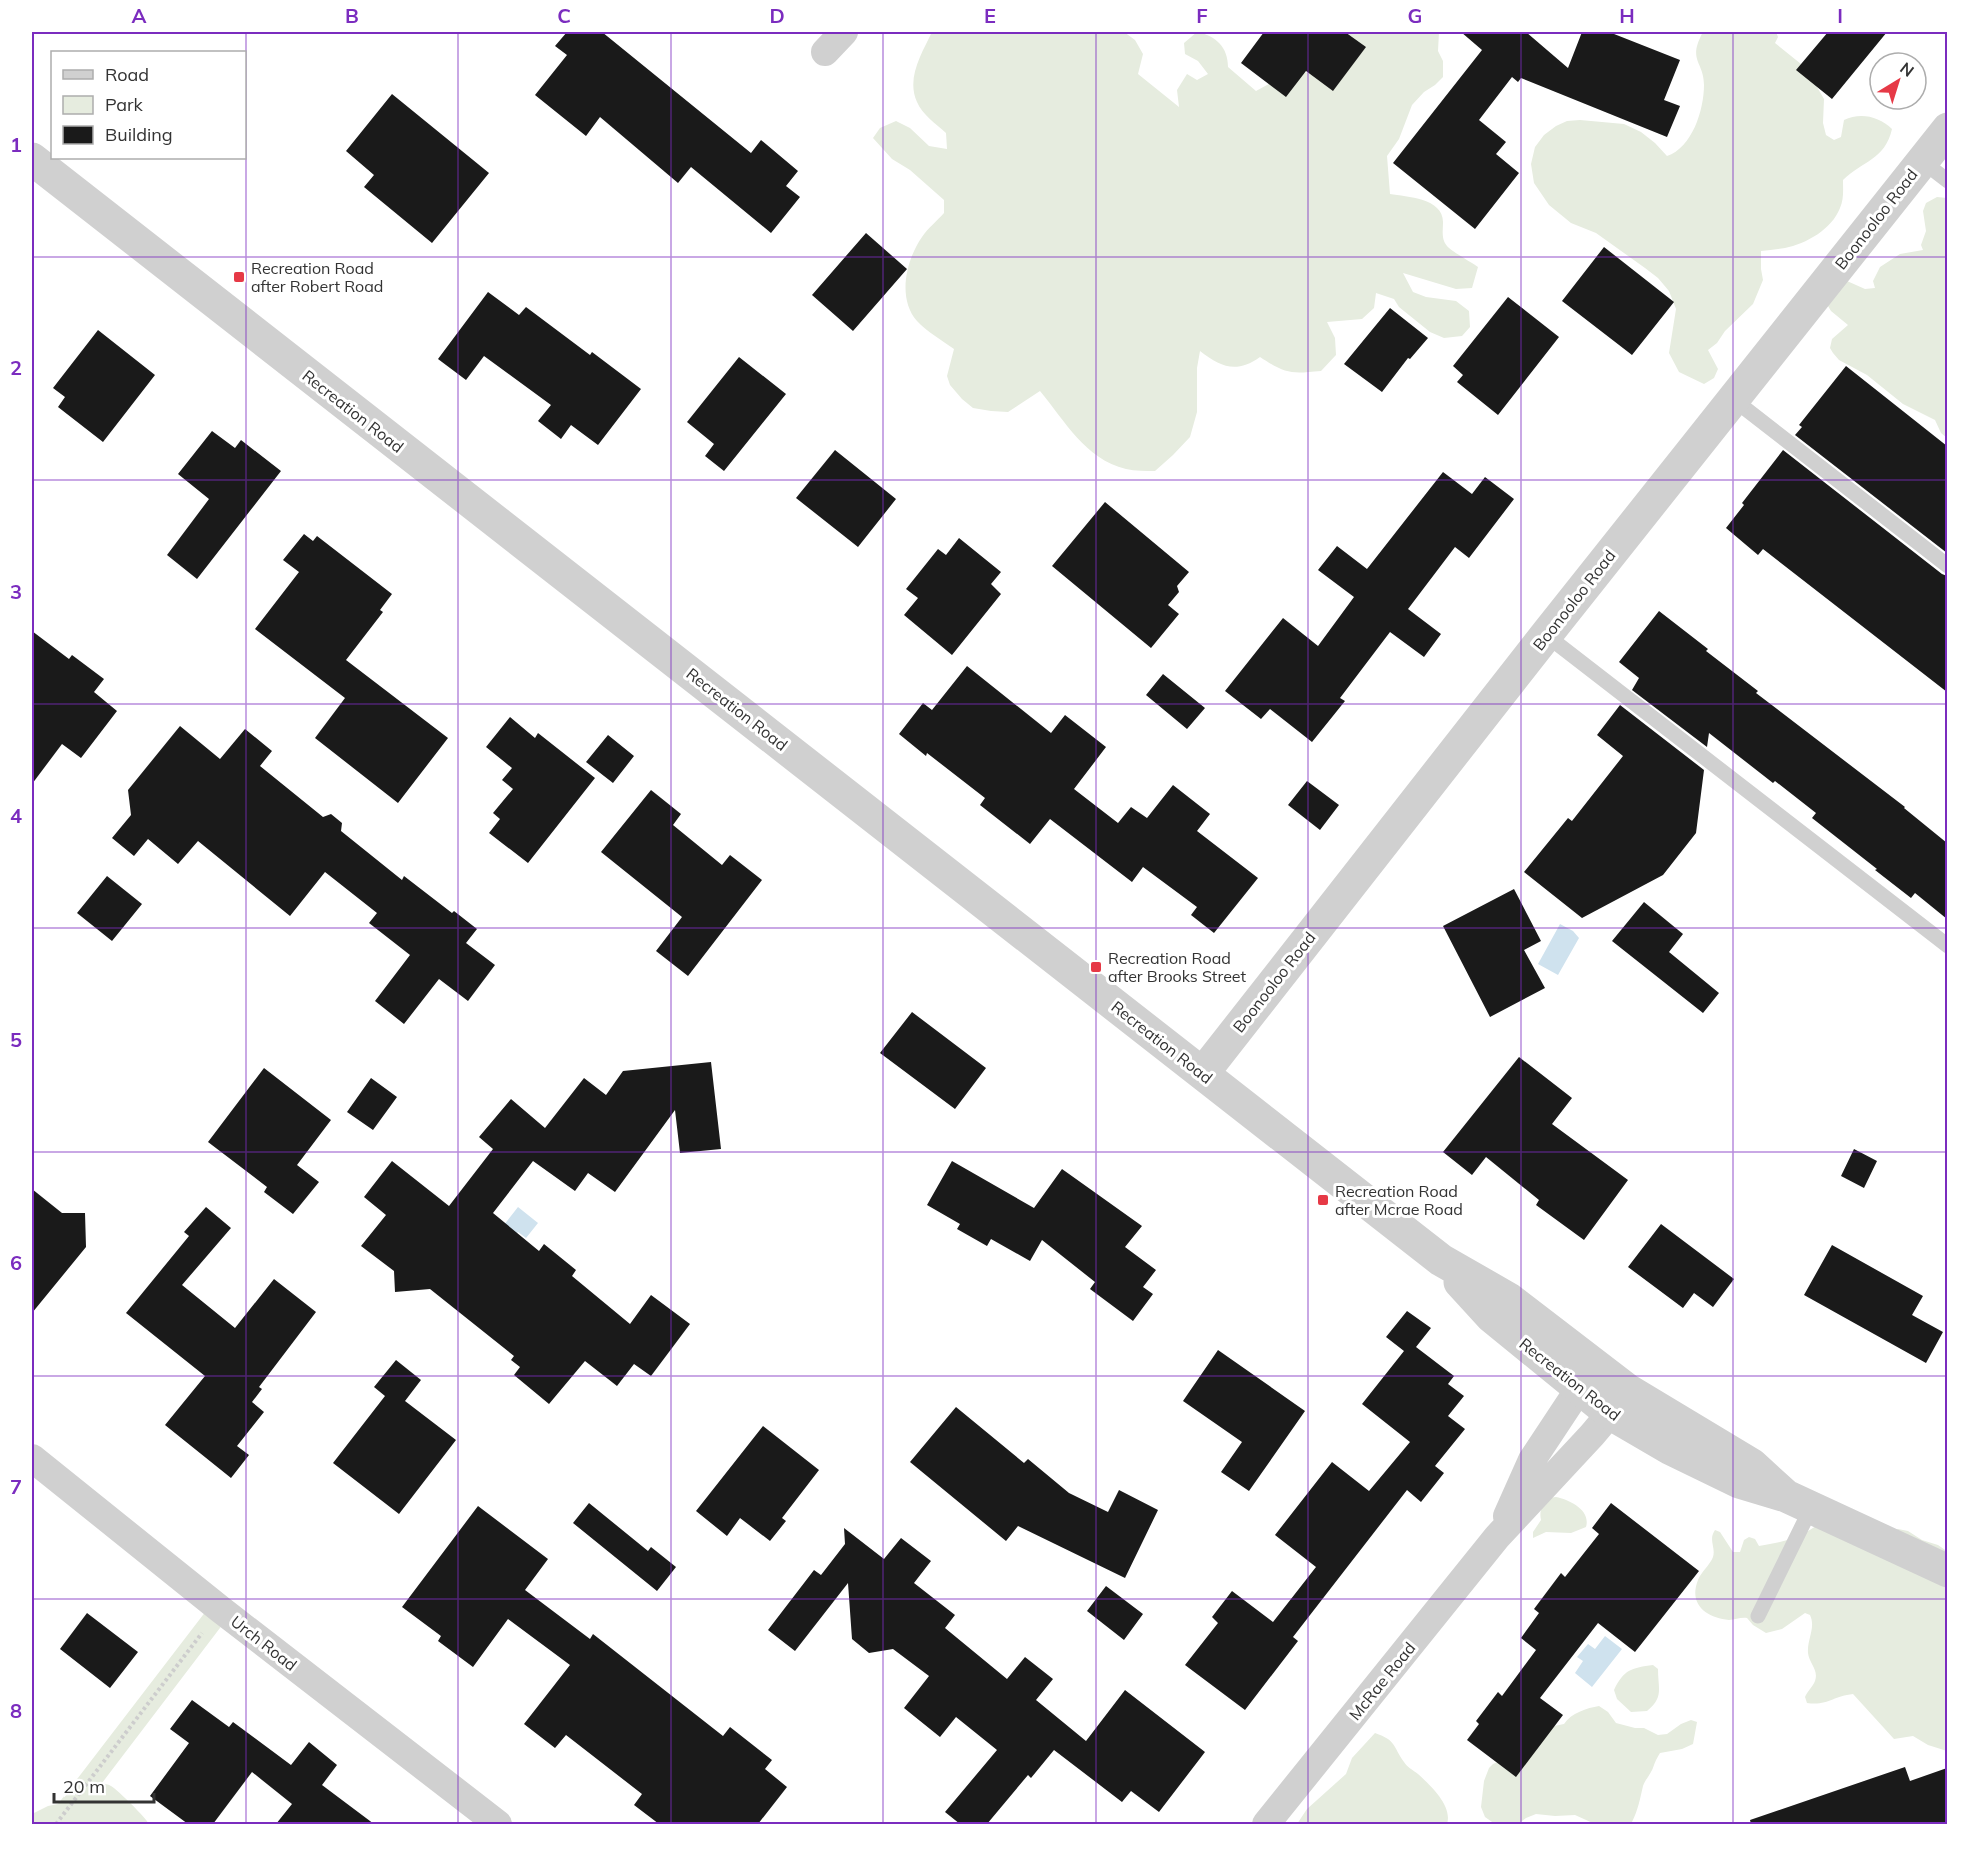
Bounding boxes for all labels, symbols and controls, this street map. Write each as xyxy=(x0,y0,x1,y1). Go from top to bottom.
text: A xyxy=(132,3,147,28)
text: B xyxy=(345,3,359,28)
text: C xyxy=(557,3,571,28)
text: D xyxy=(769,3,785,28)
text: E xyxy=(984,3,996,28)
text: F xyxy=(1196,3,1208,28)
text: G xyxy=(1408,3,1422,28)
text: H xyxy=(1619,3,1635,28)
text: I xyxy=(1837,3,1843,28)
legend xyxy=(51,51,246,159)
north arrow xyxy=(1868,51,1928,111)
text: N xyxy=(1896,58,1918,81)
text: Road xyxy=(105,63,149,86)
text: Park xyxy=(105,93,144,116)
text: Building xyxy=(105,123,173,146)
text: 1 xyxy=(10,132,22,157)
street label: Boonooloo Road xyxy=(1830,165,1922,273)
place label: Recreation Road after Robert Road xyxy=(251,258,383,296)
marker: Recreation Road after Robert Road xyxy=(232,270,246,284)
text: 2 xyxy=(10,355,22,380)
street label: Recreation Road xyxy=(298,365,408,457)
street label: Boonooloo Road xyxy=(1528,546,1620,654)
text: 3 xyxy=(10,579,22,604)
street label: Recreation Road xyxy=(682,663,792,755)
text: 4 xyxy=(10,803,22,828)
street label: Boonooloo Road xyxy=(1228,928,1320,1036)
place label: Recreation Road after Brooks Street xyxy=(1108,948,1247,986)
marker: Recreation Road after Brooks Street xyxy=(1089,960,1103,974)
street label: Recreation Road xyxy=(1107,996,1217,1088)
text: 5 xyxy=(10,1027,22,1052)
place label: Recreation Road after Mcrae Road xyxy=(1335,1181,1463,1219)
marker: Recreation Road after Mcrae Road xyxy=(1316,1193,1330,1207)
text: 6 xyxy=(10,1250,22,1275)
street label: Recreation Road xyxy=(1515,1333,1625,1425)
text: 7 xyxy=(10,1474,22,1499)
street label: Urch Road xyxy=(227,1611,301,1675)
street label: McRae Road xyxy=(1345,1638,1419,1724)
text: 8 xyxy=(10,1698,22,1723)
scale bar xyxy=(54,1766,154,1804)
text: 20 m xyxy=(63,1775,105,1798)

